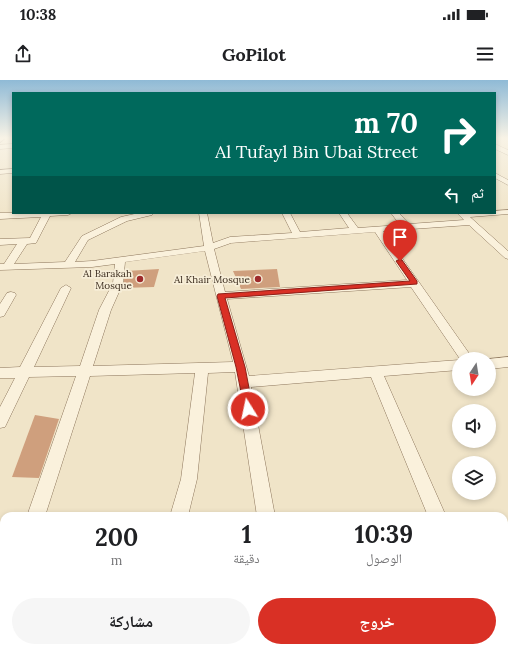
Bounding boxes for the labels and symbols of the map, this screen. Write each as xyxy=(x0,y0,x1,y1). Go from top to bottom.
pin xyxy=(383,220,417,261)
place label: Al Barakah Mosque xyxy=(82,267,133,292)
place label: Al Khair Mosque xyxy=(173,273,251,286)
marker: Al Barakah Mosque xyxy=(135,274,145,284)
marker: Al Khair Mosque xyxy=(253,274,263,284)
north arrow xyxy=(452,352,496,396)
position arrow xyxy=(227,388,269,430)

